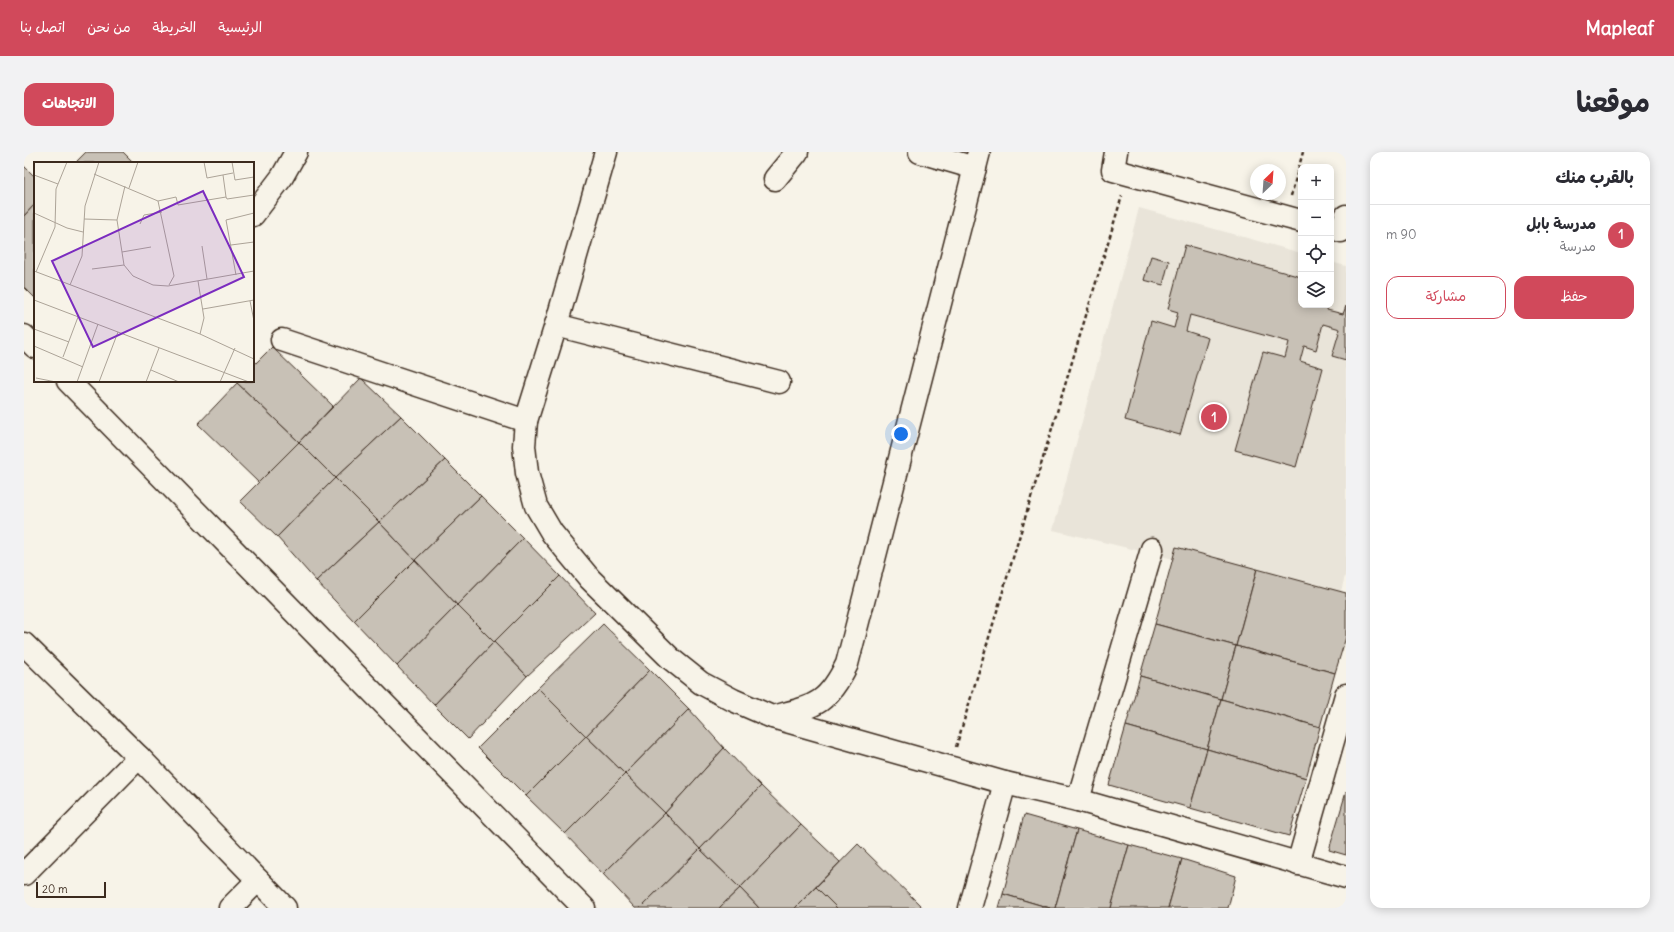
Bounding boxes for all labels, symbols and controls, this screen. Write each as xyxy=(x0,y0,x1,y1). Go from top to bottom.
text: Mapleaf xyxy=(1585,16,1654,40)
text: اتصل بنا xyxy=(20,18,65,36)
text: من نحن xyxy=(87,18,131,36)
text: الخريطة xyxy=(153,18,196,36)
text: الرئيسية xyxy=(218,18,262,36)
button: الاتجاهات xyxy=(24,83,114,126)
text: موقعنا xyxy=(1576,84,1650,120)
inset map xyxy=(34,162,254,382)
north arrow xyxy=(1250,164,1286,200)
map controls xyxy=(1298,164,1334,308)
button: + xyxy=(1298,164,1334,200)
text: بالقرب منك xyxy=(1555,166,1634,188)
button: − xyxy=(1298,200,1334,236)
text: مدرسة بابل xyxy=(1526,214,1596,233)
text: 90 m xyxy=(1386,226,1417,243)
text: 1 xyxy=(1618,226,1624,243)
button: locate xyxy=(1298,236,1334,272)
text: مدرسة xyxy=(1560,238,1596,255)
button: layers xyxy=(1298,272,1334,308)
button: مشاركة xyxy=(1386,276,1506,319)
button: حفظ xyxy=(1514,276,1634,319)
pin: 1 xyxy=(1201,402,1227,432)
your location xyxy=(891,424,911,444)
scale bar xyxy=(36,880,106,899)
text: 20 m xyxy=(42,882,68,896)

